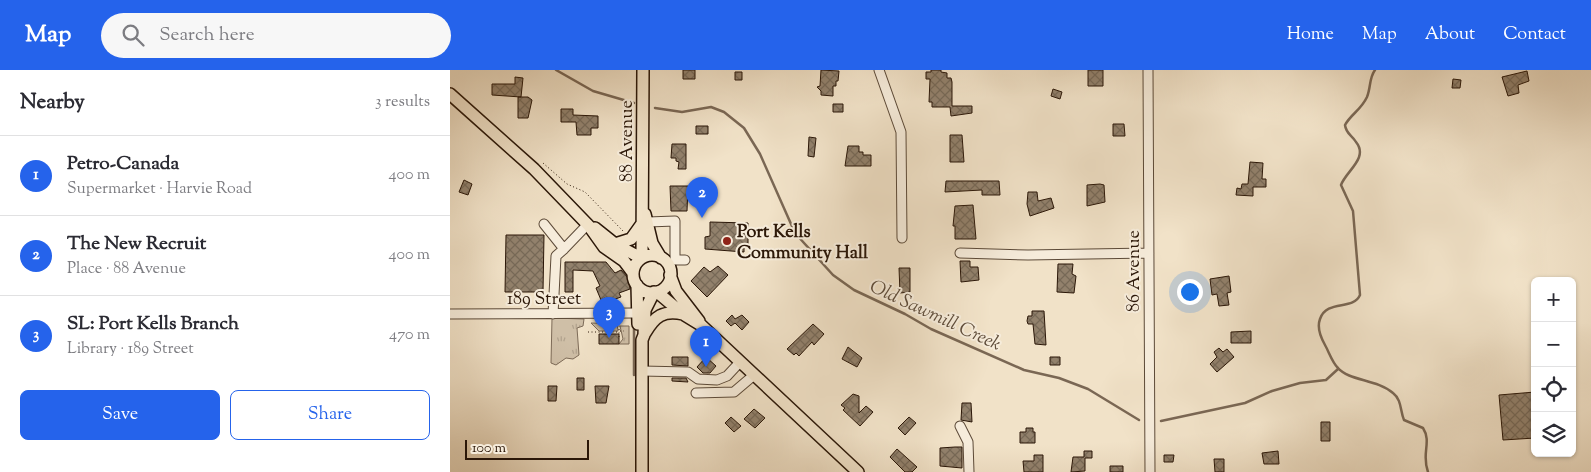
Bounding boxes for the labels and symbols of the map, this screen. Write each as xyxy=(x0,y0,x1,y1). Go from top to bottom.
street label: 88 Avenue xyxy=(615,100,641,182)
pin: 2 xyxy=(686,177,718,218)
place label: Port Kells Community Hall xyxy=(737,220,869,267)
street label: 86 Avenue xyxy=(1122,230,1148,312)
marker: Port Kells Community Hall xyxy=(721,235,733,247)
water label: Old Sawmill Creek xyxy=(865,274,1006,359)
your location xyxy=(1177,279,1203,305)
street label: 189 Street xyxy=(507,287,581,313)
pin: 3 xyxy=(593,297,625,338)
pin: 1 xyxy=(690,326,722,367)
scale bar xyxy=(465,437,589,460)

